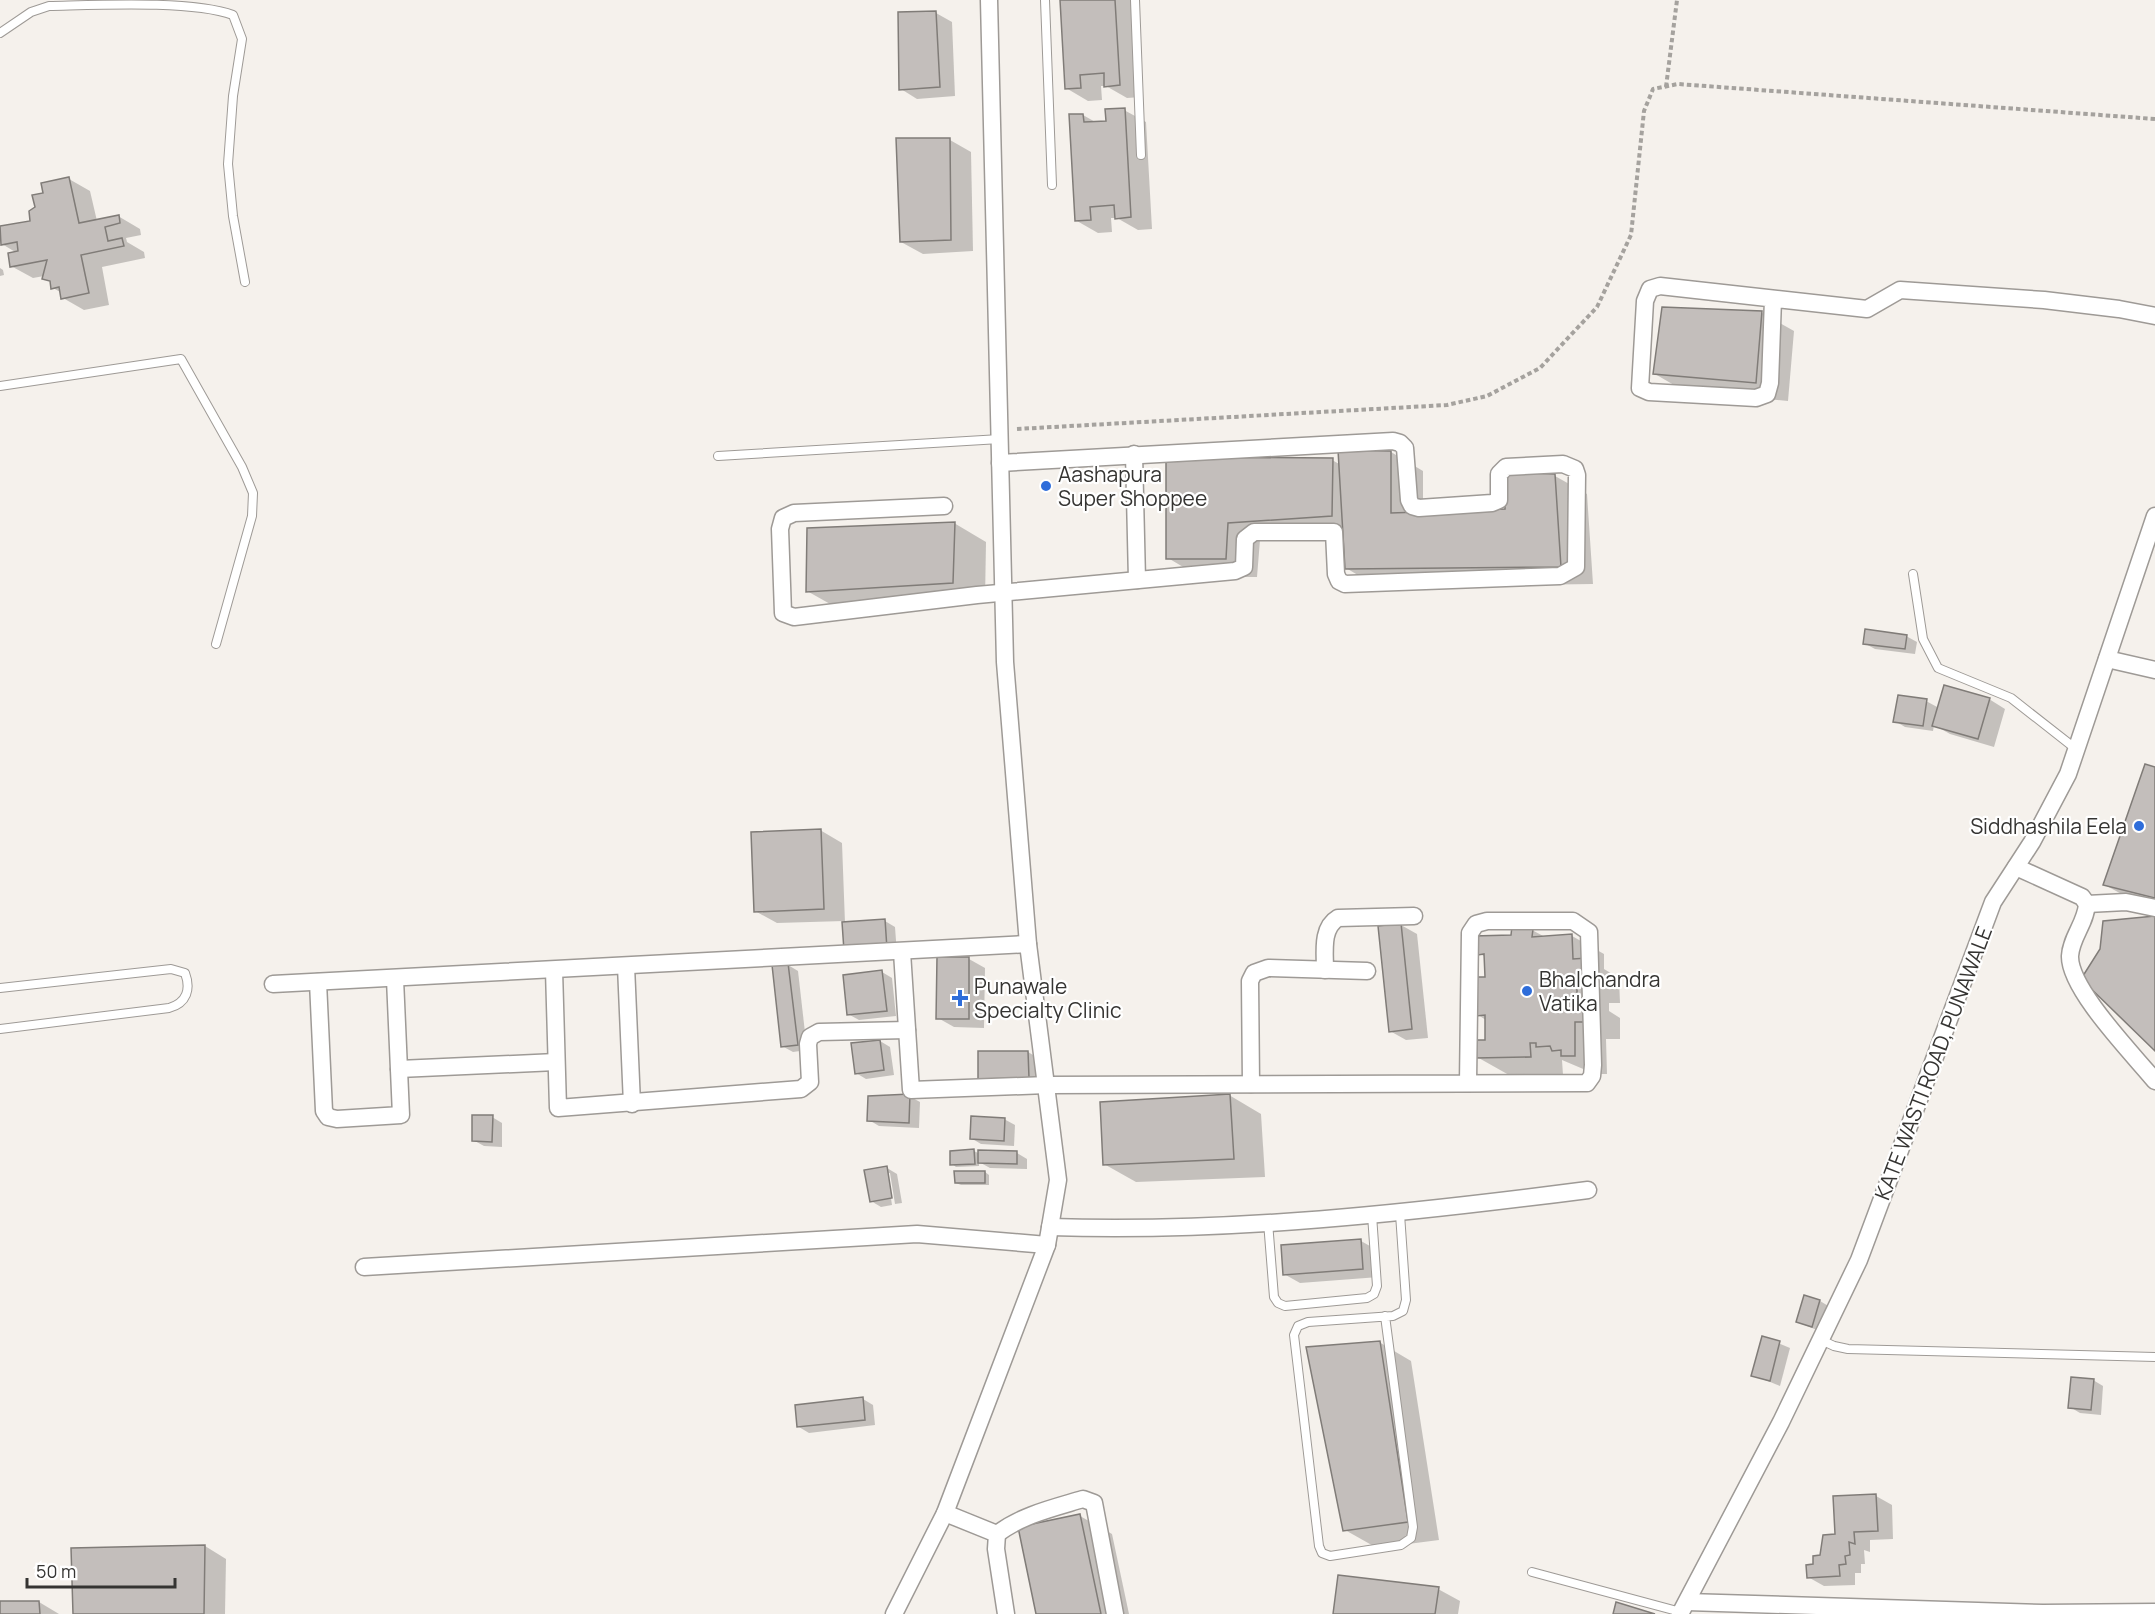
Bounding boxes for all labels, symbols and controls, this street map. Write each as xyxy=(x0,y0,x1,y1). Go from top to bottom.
place label: Aashapura Super Shoppee xyxy=(1058,460,1207,512)
marker: Aashapura Super Shoppee xyxy=(1039,479,1053,493)
place label: Siddhashila Eela xyxy=(1970,812,2127,840)
marker: Siddhashila Eela xyxy=(2132,819,2146,833)
street label: KATE WASTI ROAD, PUNAWALE xyxy=(1868,922,1998,1204)
place label: Bhalchandra Vatika xyxy=(1539,965,1660,1017)
place label: Punawale Specialty Clinic xyxy=(974,972,1122,1024)
marker: Bhalchandra Vatika xyxy=(1520,984,1534,998)
marker: Punawale Specialty Clinic xyxy=(951,989,969,1007)
scale bar xyxy=(27,1551,176,1589)
text: 50 m xyxy=(36,1559,76,1583)

